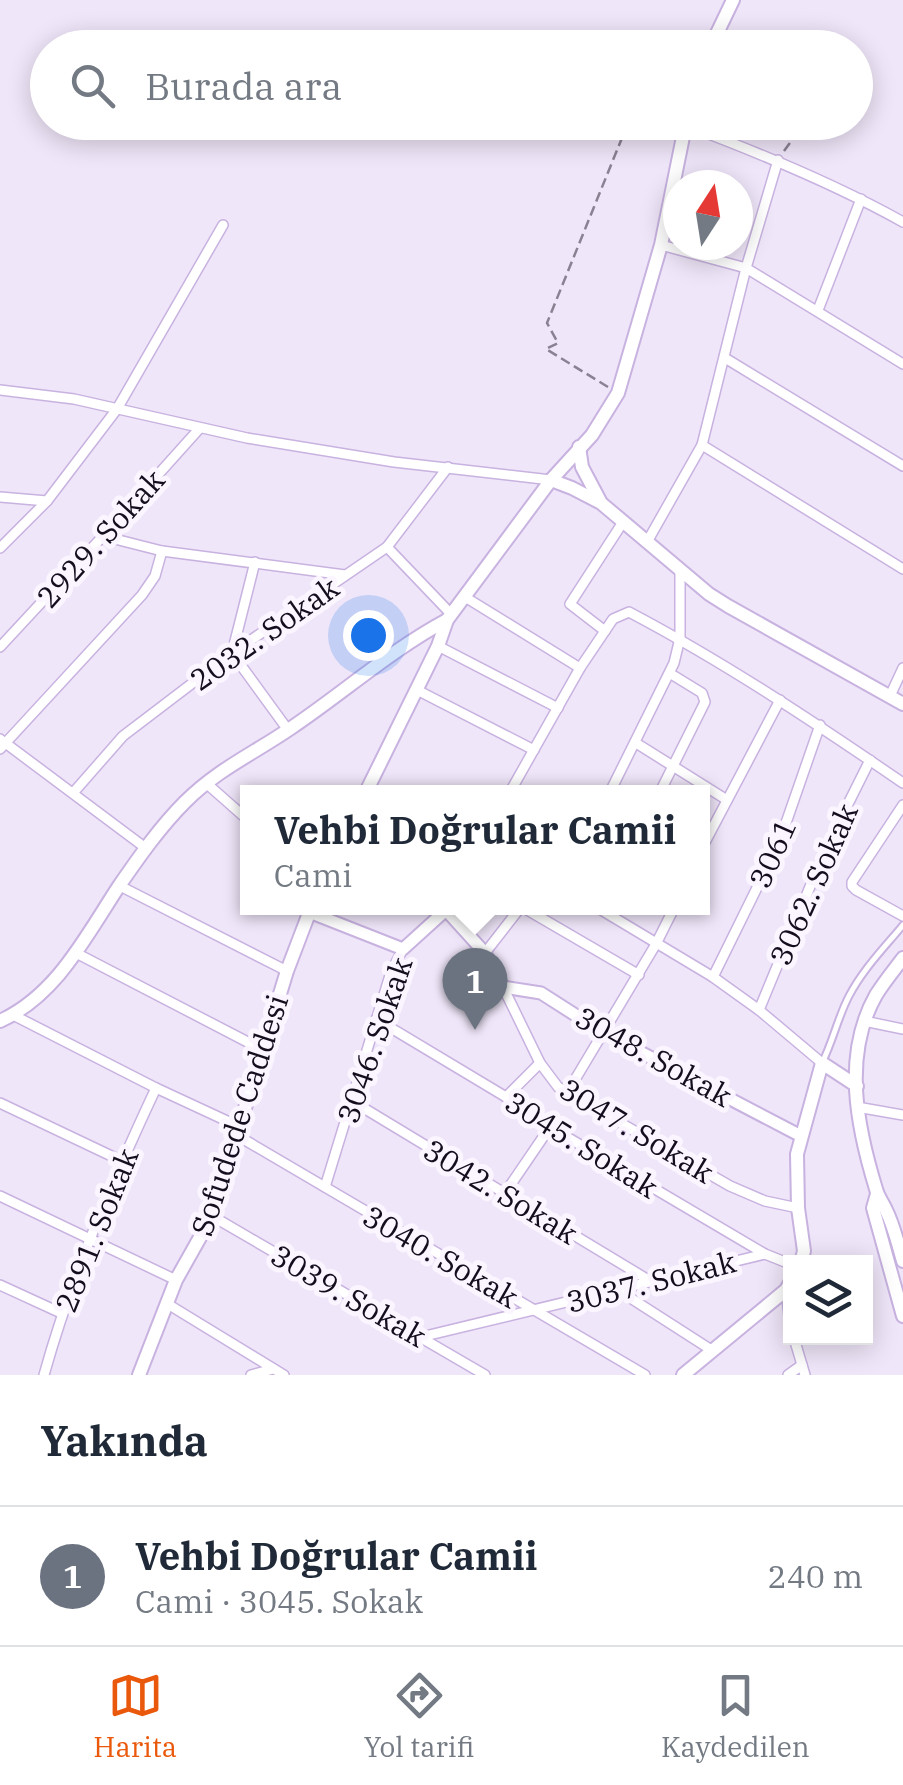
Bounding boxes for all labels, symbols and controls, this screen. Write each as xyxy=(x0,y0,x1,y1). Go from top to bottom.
search box xyxy=(30,30,873,140)
icon: search xyxy=(65,58,120,113)
text: Burada ara xyxy=(145,61,342,110)
north arrow xyxy=(663,170,753,260)
street label: 2929. Sokak xyxy=(28,460,173,615)
street label: 2032. Sokak xyxy=(182,567,346,699)
your location xyxy=(343,610,394,661)
popup xyxy=(240,785,710,915)
street label: 3062. Sokak xyxy=(760,797,866,971)
text: Vehbi Doğrular Camii xyxy=(274,805,676,854)
street label: 3061 xyxy=(740,812,804,894)
text: Cami xyxy=(274,854,352,896)
pin: 1 xyxy=(442,948,508,1030)
street label: 3046. Sokak xyxy=(327,951,421,1128)
street label: Sofudede Caddesi xyxy=(182,989,296,1241)
street label: 3048. Sokak xyxy=(569,997,740,1115)
street label: 3047. Sokak xyxy=(553,1069,722,1192)
street label: 3045. Sokak xyxy=(498,1082,666,1207)
street label: 3042. Sokak xyxy=(417,1130,586,1253)
street label: 2891. Sokak xyxy=(46,1142,147,1317)
street label: 3040. Sokak xyxy=(356,1196,526,1316)
street label: 3039. Sokak xyxy=(264,1235,434,1355)
street label: 3037. Sokak xyxy=(562,1241,740,1321)
map controls xyxy=(783,1255,873,1345)
button: layers xyxy=(783,1255,873,1345)
text: Yakında xyxy=(40,1413,208,1468)
text: Vehbi Doğrular Camii xyxy=(135,1531,537,1580)
text: 1 xyxy=(63,1555,82,1597)
text: 240 m xyxy=(767,1555,863,1597)
text: Cami · 3045. Sokak xyxy=(135,1580,423,1622)
tab: Harita xyxy=(93,1668,177,1765)
tab: Yol tarifi xyxy=(364,1668,474,1765)
tab: Kaydedilen xyxy=(661,1668,810,1765)

